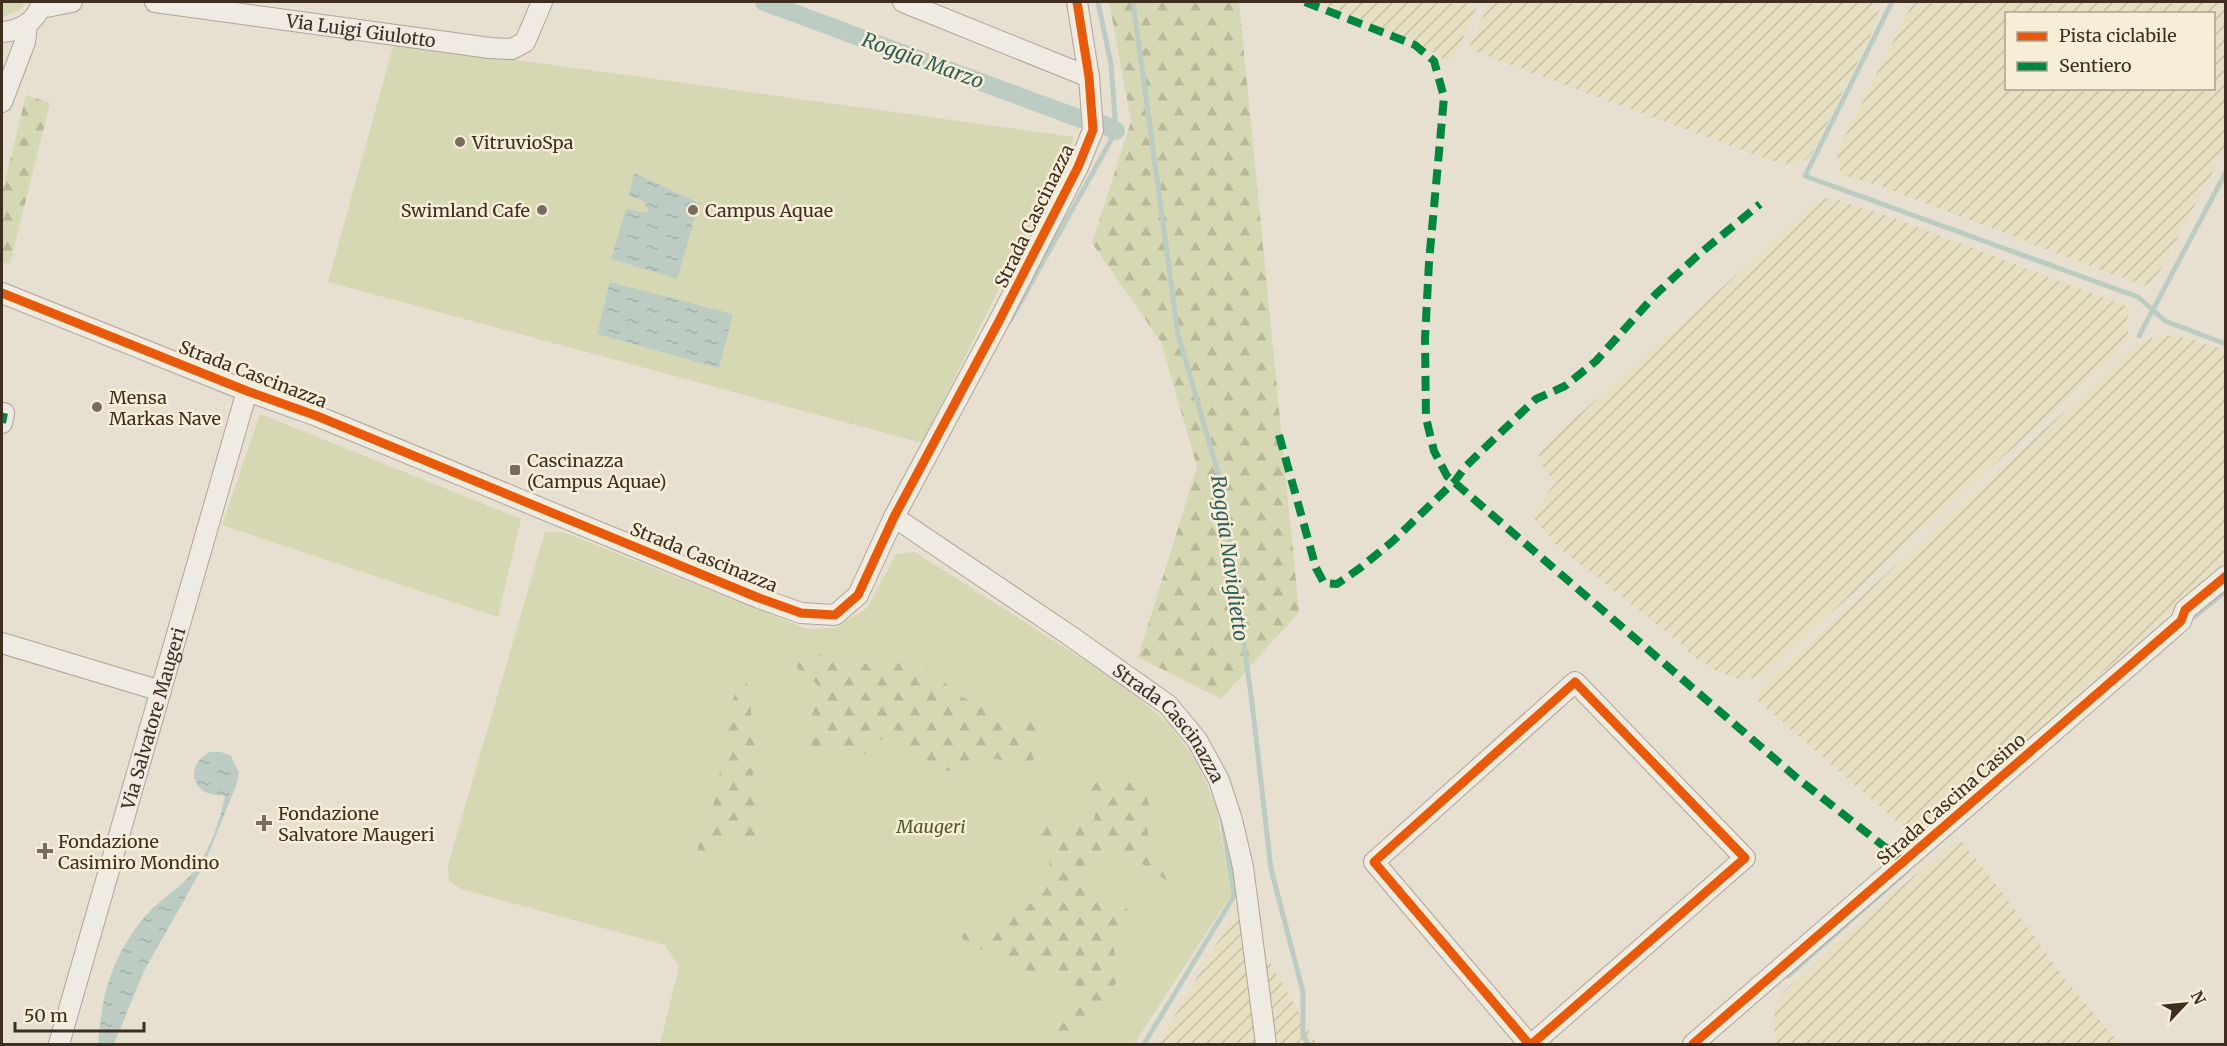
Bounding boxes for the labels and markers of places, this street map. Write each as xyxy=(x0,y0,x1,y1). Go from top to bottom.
place label: VitruvioSpa xyxy=(471,131,574,154)
marker: VitruvioSpa xyxy=(453,135,467,149)
place label: Swimland Cafe xyxy=(401,199,530,222)
place label: Campus Aquae xyxy=(705,199,833,222)
marker: Swimland Cafe xyxy=(535,203,549,217)
marker: Campus Aquae xyxy=(686,203,700,217)
place label: Mensa Markas Nave xyxy=(109,386,221,430)
marker: Mensa Markas Nave xyxy=(90,400,104,414)
place label: Cascinazza (Campus Aquae) xyxy=(527,449,666,493)
marker: Cascinazza (Campus Aquae) xyxy=(508,463,522,477)
place label: Fondazione Salvatore Maugeri xyxy=(278,802,435,846)
marker: Fondazione Salvatore Maugeri xyxy=(255,814,273,832)
place label: Fondazione Casimiro Mondino xyxy=(58,830,219,874)
marker: Fondazione Casimiro Mondino xyxy=(36,842,54,860)

